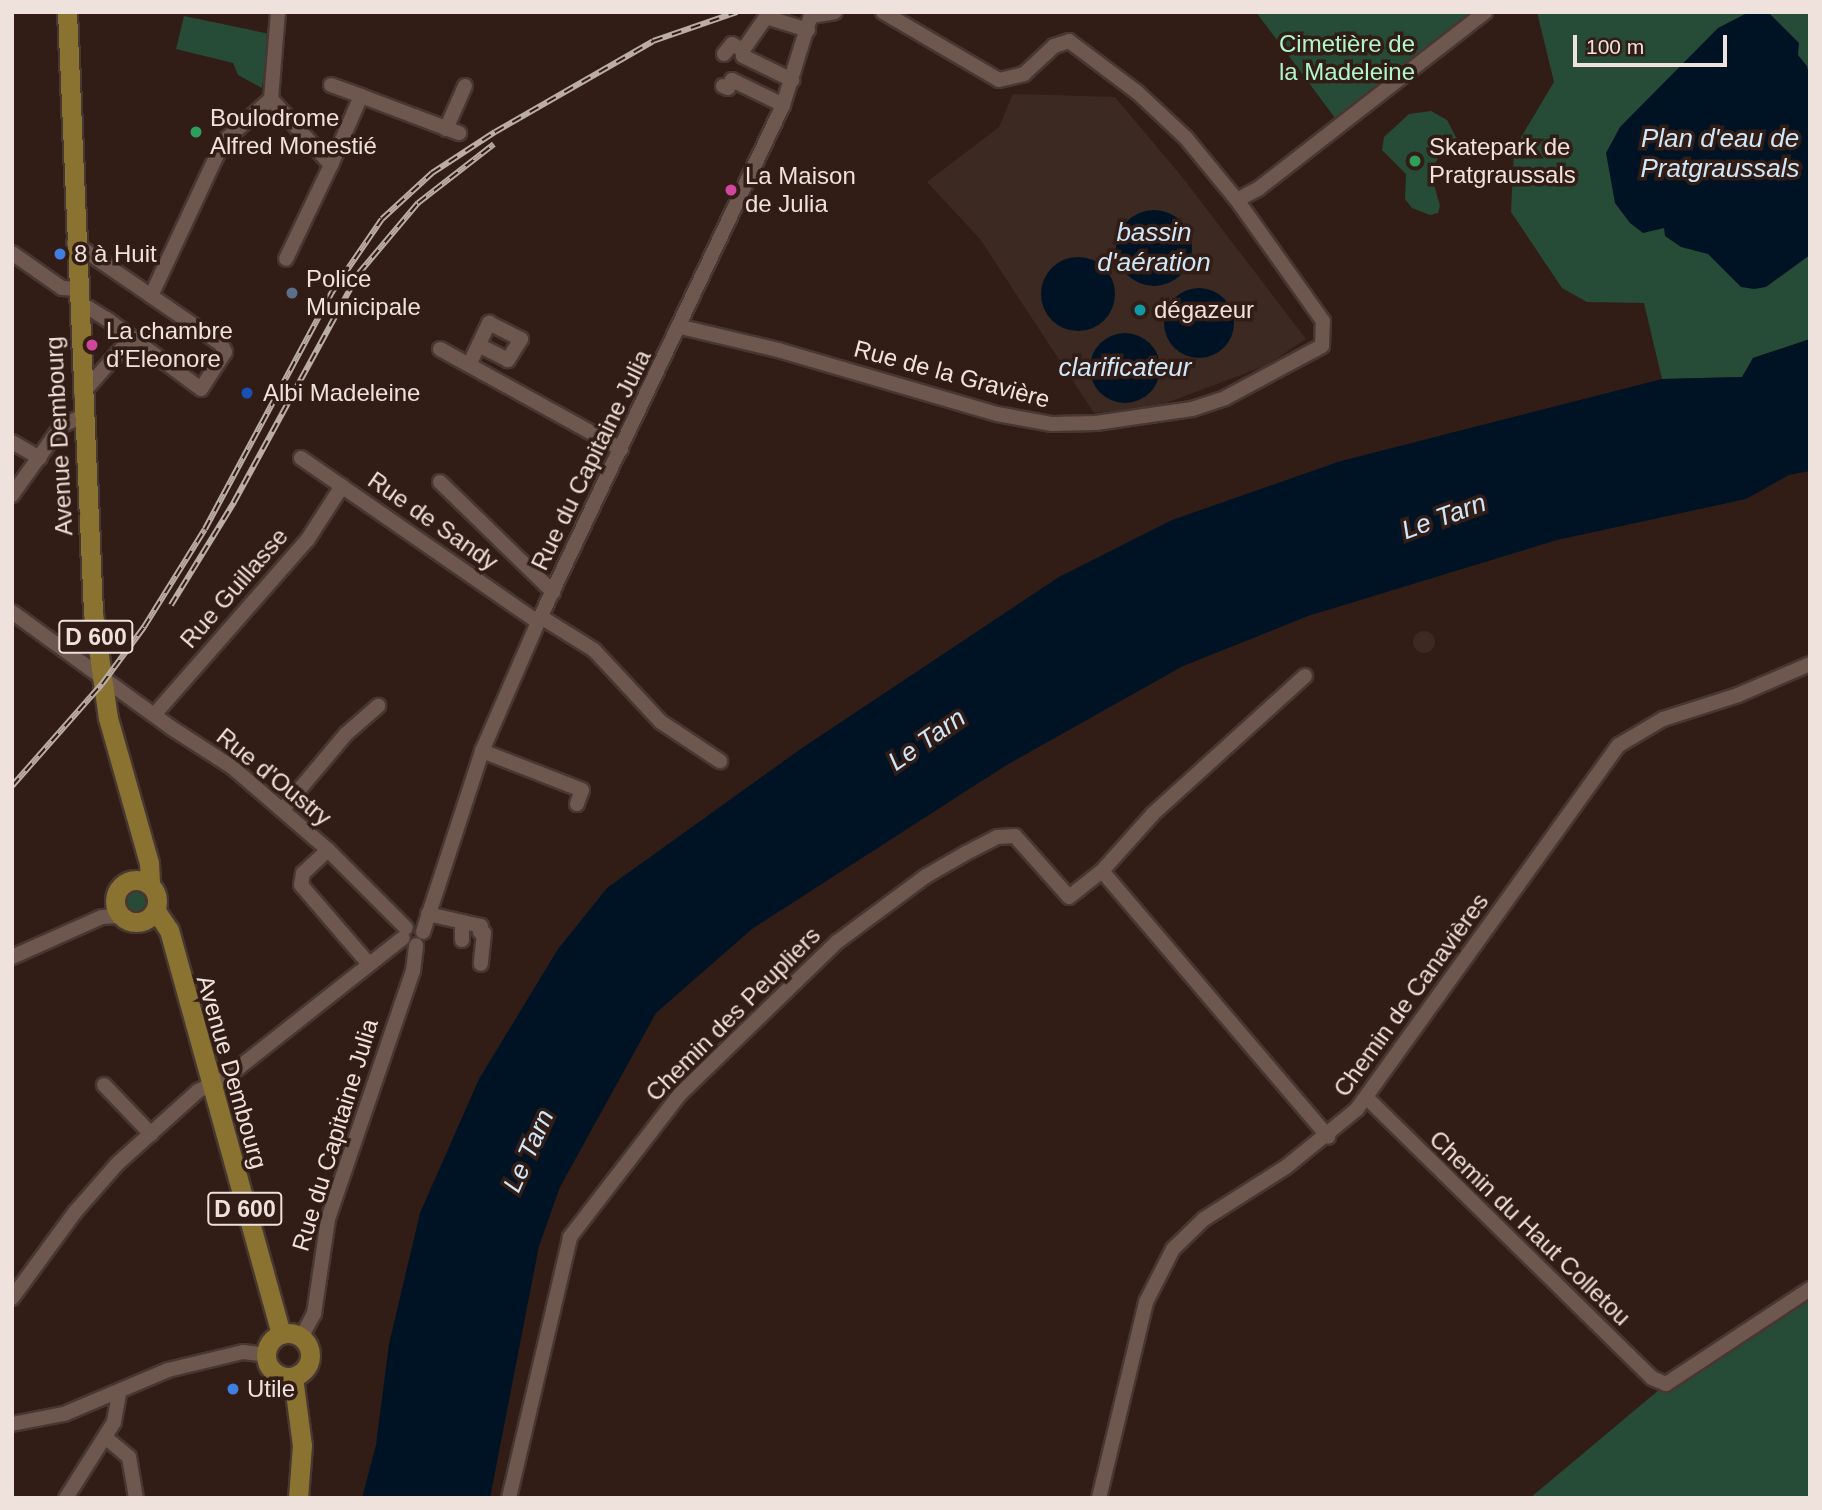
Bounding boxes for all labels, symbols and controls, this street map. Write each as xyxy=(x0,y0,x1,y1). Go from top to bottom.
scale bar xyxy=(1577,21,1731,65)
park label: Cimetière de la Madeleine xyxy=(1279,30,1415,86)
text: 100 m xyxy=(1586,35,1644,58)
place label: Boulodrome Alfred Monestié xyxy=(210,104,377,160)
water label: Plan d'eau de Pratgraussals xyxy=(1641,123,1799,184)
marker: Boulodrome Alfred Monestié xyxy=(188,124,204,140)
place label: Skatepark de Pratgraussals xyxy=(1429,133,1576,189)
marker: Skatepark de Pratgraussals xyxy=(1407,153,1423,169)
place label: La Maison de Julia xyxy=(745,162,856,218)
marker: La Maison de Julia xyxy=(723,182,739,198)
water label: bassin d'aération xyxy=(1097,217,1211,278)
place label: 8 à Huit xyxy=(74,240,157,268)
marker: 8 à Huit xyxy=(52,246,68,262)
place label: Police Municipale xyxy=(306,265,421,321)
marker: Police Municipale xyxy=(284,285,300,301)
place label: dégazeur xyxy=(1154,296,1254,324)
marker: dégazeur xyxy=(1132,302,1148,318)
place label: La chambre d’Eleonore xyxy=(106,317,233,373)
street label: Rue de la Gravière xyxy=(851,334,1053,414)
street label: Avenue Dembourg xyxy=(39,336,79,536)
marker: La chambre d’Eleonore xyxy=(84,337,100,353)
street label: Rue du Capitaine Julia xyxy=(525,345,657,575)
water label: clarificateur xyxy=(1059,352,1191,384)
place label: Albi Madeleine xyxy=(263,379,420,407)
marker: Albi Madeleine xyxy=(237,383,257,403)
street label: Rue de Sandy xyxy=(362,466,504,576)
water label: Le Tarn xyxy=(1398,487,1490,547)
street label: Rue Guillasse xyxy=(174,522,294,654)
road number: D 600 xyxy=(57,618,134,656)
water label: Le Tarn xyxy=(882,702,972,778)
street label: Rue d'Oustry xyxy=(211,722,337,832)
street label: Chemin de Canavières xyxy=(1328,888,1494,1102)
street label: Chemin des Peupliers xyxy=(640,921,826,1107)
street label: Avenue Dembourg xyxy=(191,972,273,1172)
street label: Rue du Capitaine Julia xyxy=(286,1015,384,1255)
water label: Le Tarn xyxy=(497,1105,561,1197)
street label: Chemin du Haut Colletou xyxy=(1424,1125,1636,1331)
road number: D 600 xyxy=(206,1190,284,1228)
place label: Utile xyxy=(247,1375,295,1403)
marker: Utile xyxy=(225,1381,241,1397)

